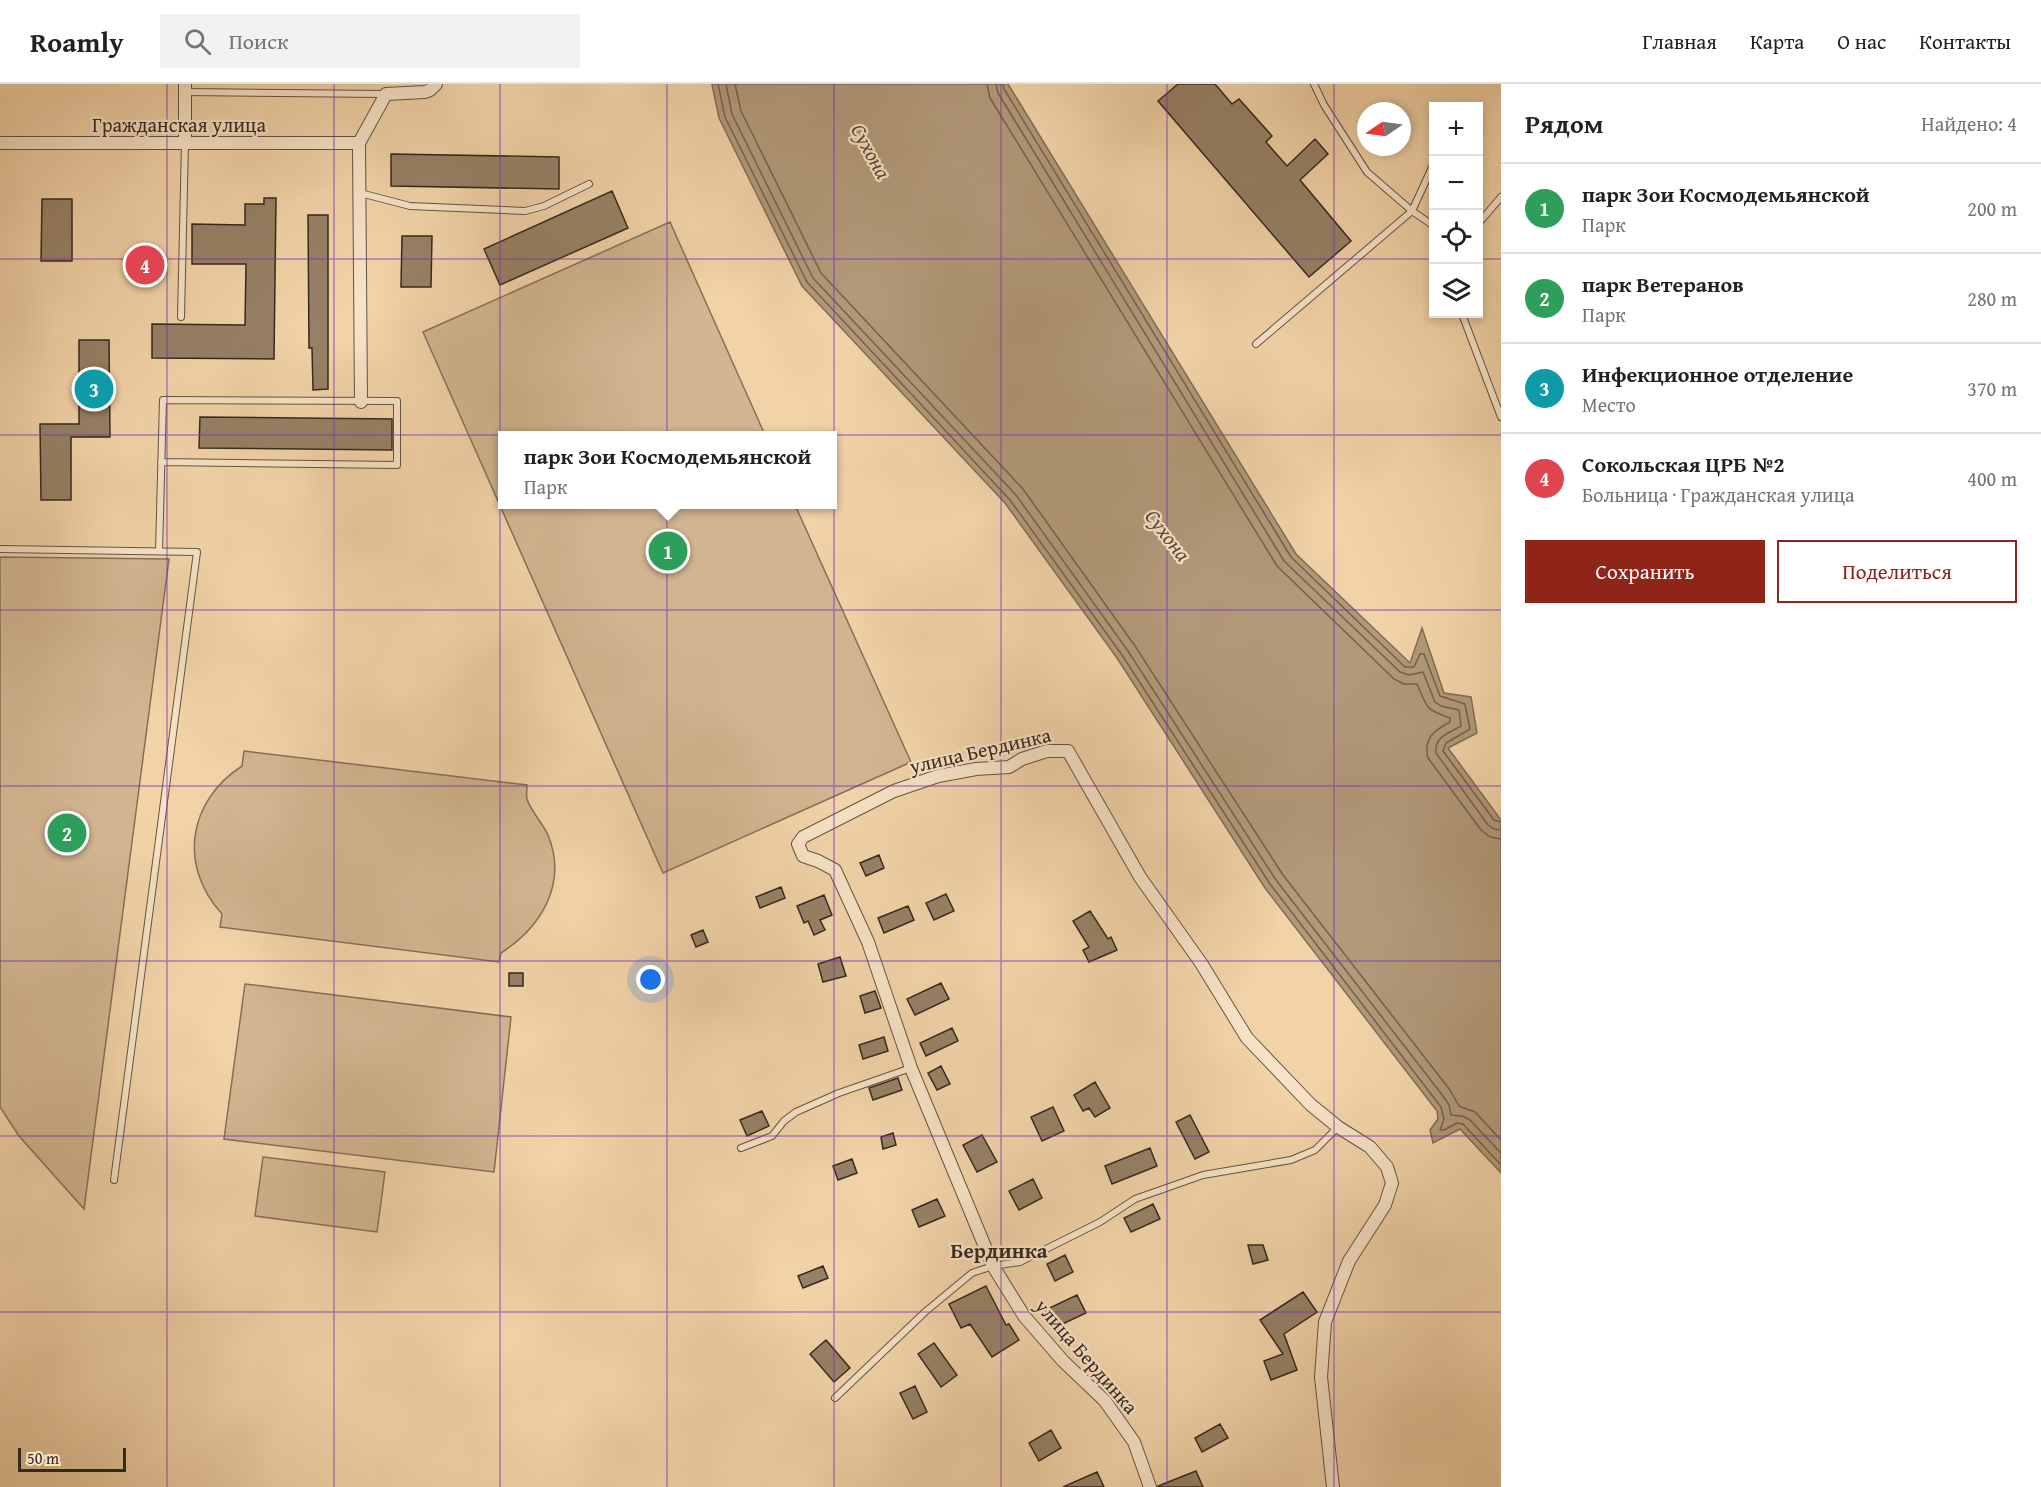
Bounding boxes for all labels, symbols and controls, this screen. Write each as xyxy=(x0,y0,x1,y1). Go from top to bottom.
search box xyxy=(160,14,580,68)
text: Roamly xyxy=(30,21,124,62)
icon: search xyxy=(181,25,214,58)
text: Поиск xyxy=(229,25,288,57)
text: Главная xyxy=(1642,26,1717,57)
text: Карта xyxy=(1750,26,1804,57)
text: О нас xyxy=(1837,26,1886,57)
text: Контакты xyxy=(1919,26,2011,57)
north arrow xyxy=(1357,102,1411,156)
map controls xyxy=(1429,102,1483,318)
button: + xyxy=(1429,102,1483,156)
text: Рядом xyxy=(1525,104,1603,143)
text: Найдено: 4 xyxy=(1921,109,2017,138)
street label: Гражданская улица xyxy=(92,110,266,139)
water label: Сухона xyxy=(843,118,899,185)
button: − xyxy=(1429,156,1483,210)
text: парк Зои Космодемьянской xyxy=(1582,178,1870,210)
text: 1 xyxy=(1539,194,1550,223)
text: 200 m xyxy=(1967,194,2017,223)
button: locate xyxy=(1429,210,1483,264)
text: Парк xyxy=(1582,210,1626,239)
pin: 4 xyxy=(126,242,164,288)
button: layers xyxy=(1429,264,1483,318)
text: парк Ветеранов xyxy=(1582,268,1744,300)
text: 2 xyxy=(1539,284,1550,313)
text: 280 m xyxy=(1967,284,2017,313)
text: Парк xyxy=(1582,300,1626,329)
text: Инфекционное отделение xyxy=(1582,358,1853,390)
pin: 3 xyxy=(74,366,113,412)
text: 3 xyxy=(1539,374,1550,403)
text: 370 m xyxy=(1967,374,2017,403)
text: Место xyxy=(1582,390,1636,419)
popup xyxy=(498,431,837,509)
text: парк Зои Космодемьянской xyxy=(524,440,811,472)
text: Сокольская ЦРБ №2 xyxy=(1582,448,1785,480)
text: 4 xyxy=(1539,464,1550,493)
text: 400 m xyxy=(1967,464,2017,493)
text: Парк xyxy=(524,472,567,501)
text: Больница · Гражданская улица xyxy=(1582,480,1855,509)
water label: Сухона xyxy=(1138,502,1199,568)
pin: 1 xyxy=(648,528,688,574)
button: Сохранить xyxy=(1525,540,1765,603)
button: Поделиться xyxy=(1777,540,2017,603)
street label: улица Бердинка xyxy=(905,720,1054,781)
pin: 2 xyxy=(48,810,86,855)
your location xyxy=(636,965,665,994)
district label: Бердинка xyxy=(951,1235,1048,1266)
street label: улица Бердинка xyxy=(1028,1291,1146,1420)
scale bar xyxy=(18,1445,126,1472)
text: 50 m xyxy=(27,1446,59,1470)

